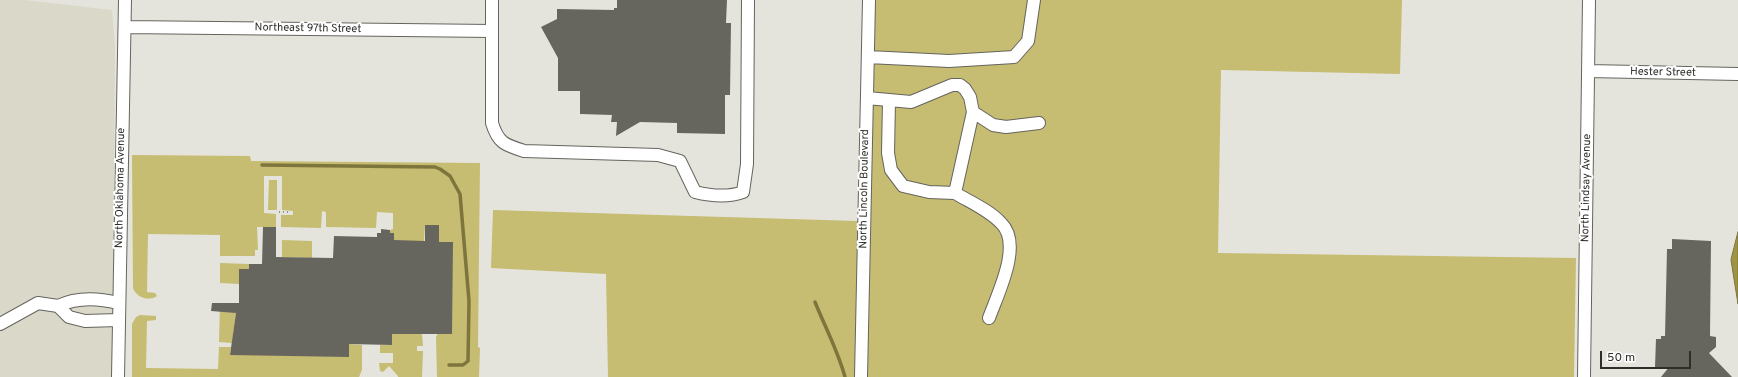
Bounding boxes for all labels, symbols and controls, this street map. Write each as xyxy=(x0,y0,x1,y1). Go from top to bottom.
street label: Northeast 97th Street xyxy=(255,21,361,37)
street label: Hester Street xyxy=(1630,66,1696,80)
street label: North Oklahoma Avenue xyxy=(113,128,129,248)
street label: North Lincoln Boulevard xyxy=(857,129,873,249)
street label: North Lindsay Avenue xyxy=(1579,134,1595,242)
scale bar xyxy=(1602,343,1693,369)
text: 50 m xyxy=(1607,350,1635,366)

